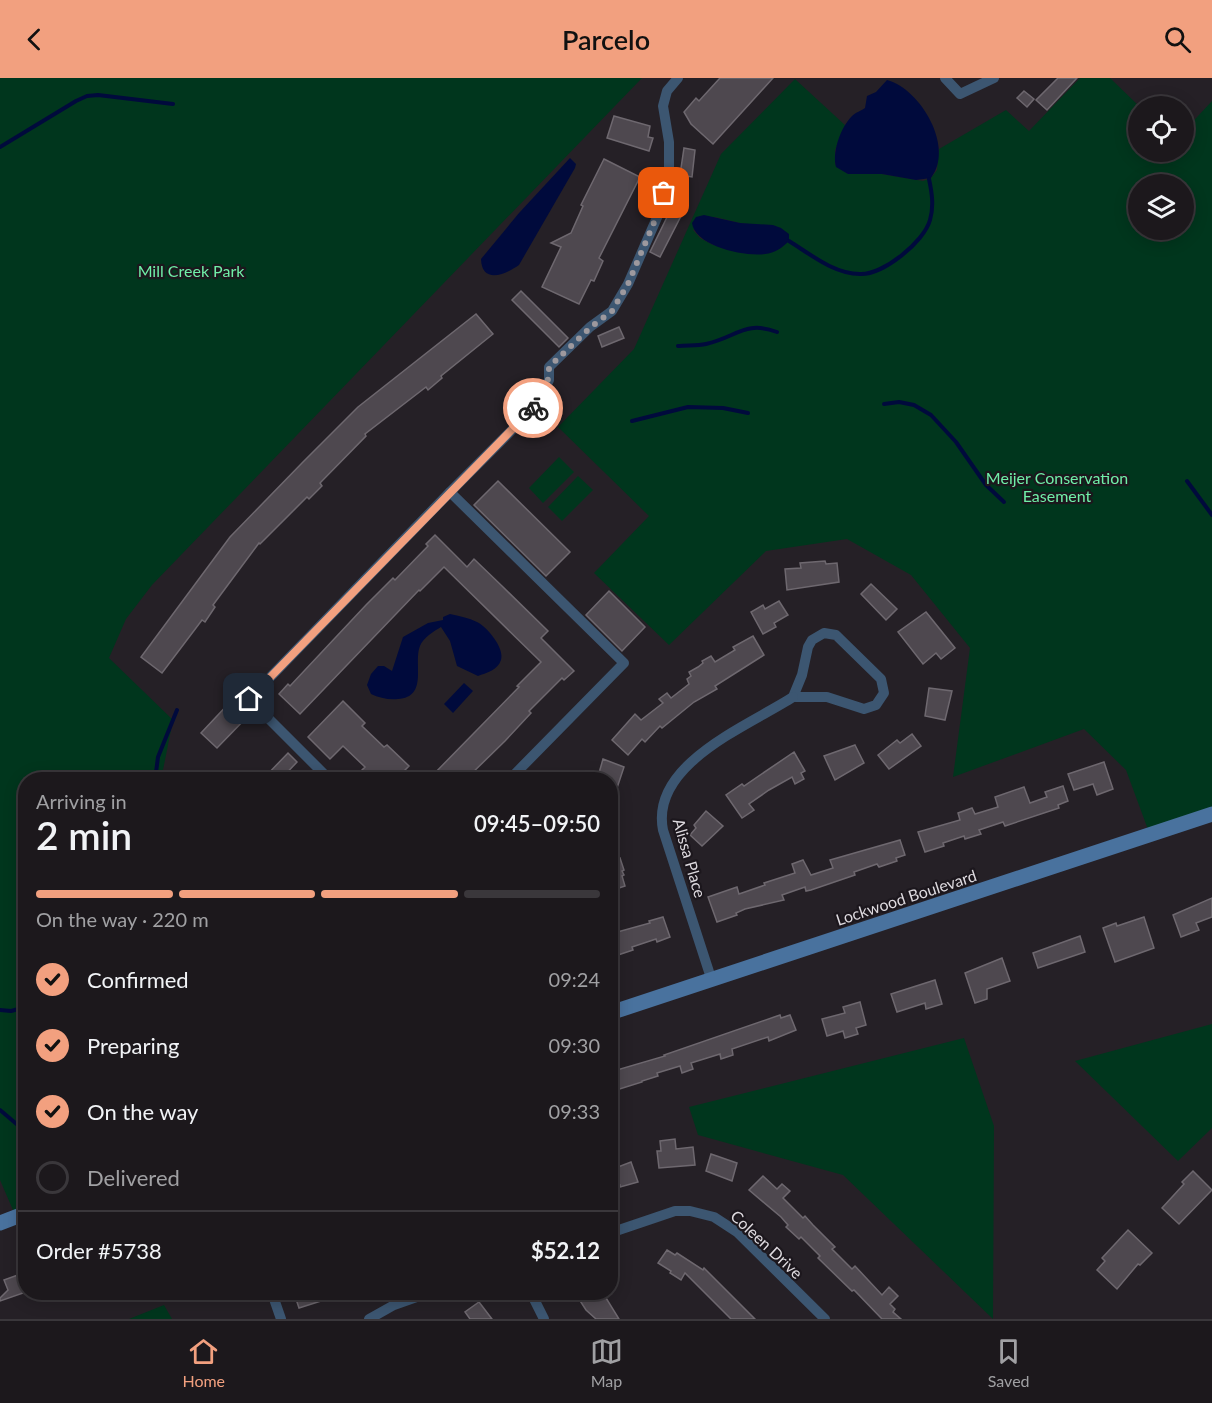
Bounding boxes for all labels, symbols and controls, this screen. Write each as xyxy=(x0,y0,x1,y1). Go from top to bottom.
icon: back xyxy=(18,23,51,56)
text: Parcelo xyxy=(562,23,650,56)
icon: search xyxy=(1161,23,1194,56)
map controls xyxy=(1128,96,1194,240)
button: locate xyxy=(1128,96,1194,162)
pin xyxy=(638,167,689,218)
button: layers xyxy=(1128,174,1194,240)
icon: bag xyxy=(647,176,680,209)
park label: Mill Creek Park xyxy=(138,261,245,280)
courier xyxy=(503,378,563,438)
icon: bike xyxy=(517,392,550,425)
park label: Meijer Conservation Easement xyxy=(986,468,1128,505)
pin xyxy=(223,673,274,724)
icon: home xyxy=(232,682,265,715)
text: Arriving in xyxy=(36,789,127,813)
text: 09:45–09:50 xyxy=(474,810,600,837)
text: 2 min xyxy=(36,812,132,858)
street label: Alissa Place xyxy=(670,816,710,900)
street label: Lockwood Boulevard xyxy=(833,865,979,929)
text: On the way · 220 m xyxy=(36,907,209,931)
icon: check xyxy=(36,963,69,996)
text: Confirmed xyxy=(87,966,189,993)
text: 09:24 xyxy=(549,967,600,991)
icon: check xyxy=(36,1029,69,1062)
text: Preparing xyxy=(87,1032,179,1059)
text: 09:30 xyxy=(549,1033,600,1057)
icon: check xyxy=(36,1095,69,1128)
text: On the way xyxy=(87,1098,198,1125)
text: 09:33 xyxy=(549,1099,600,1123)
text: Delivered xyxy=(87,1164,180,1191)
street label: Coleen Drive xyxy=(727,1206,807,1282)
text: Order #5738 xyxy=(36,1237,162,1264)
text: $52.12 xyxy=(531,1237,600,1264)
tab: Home xyxy=(182,1335,225,1390)
tab: Map xyxy=(590,1335,623,1390)
tab: Saved xyxy=(988,1335,1030,1390)

